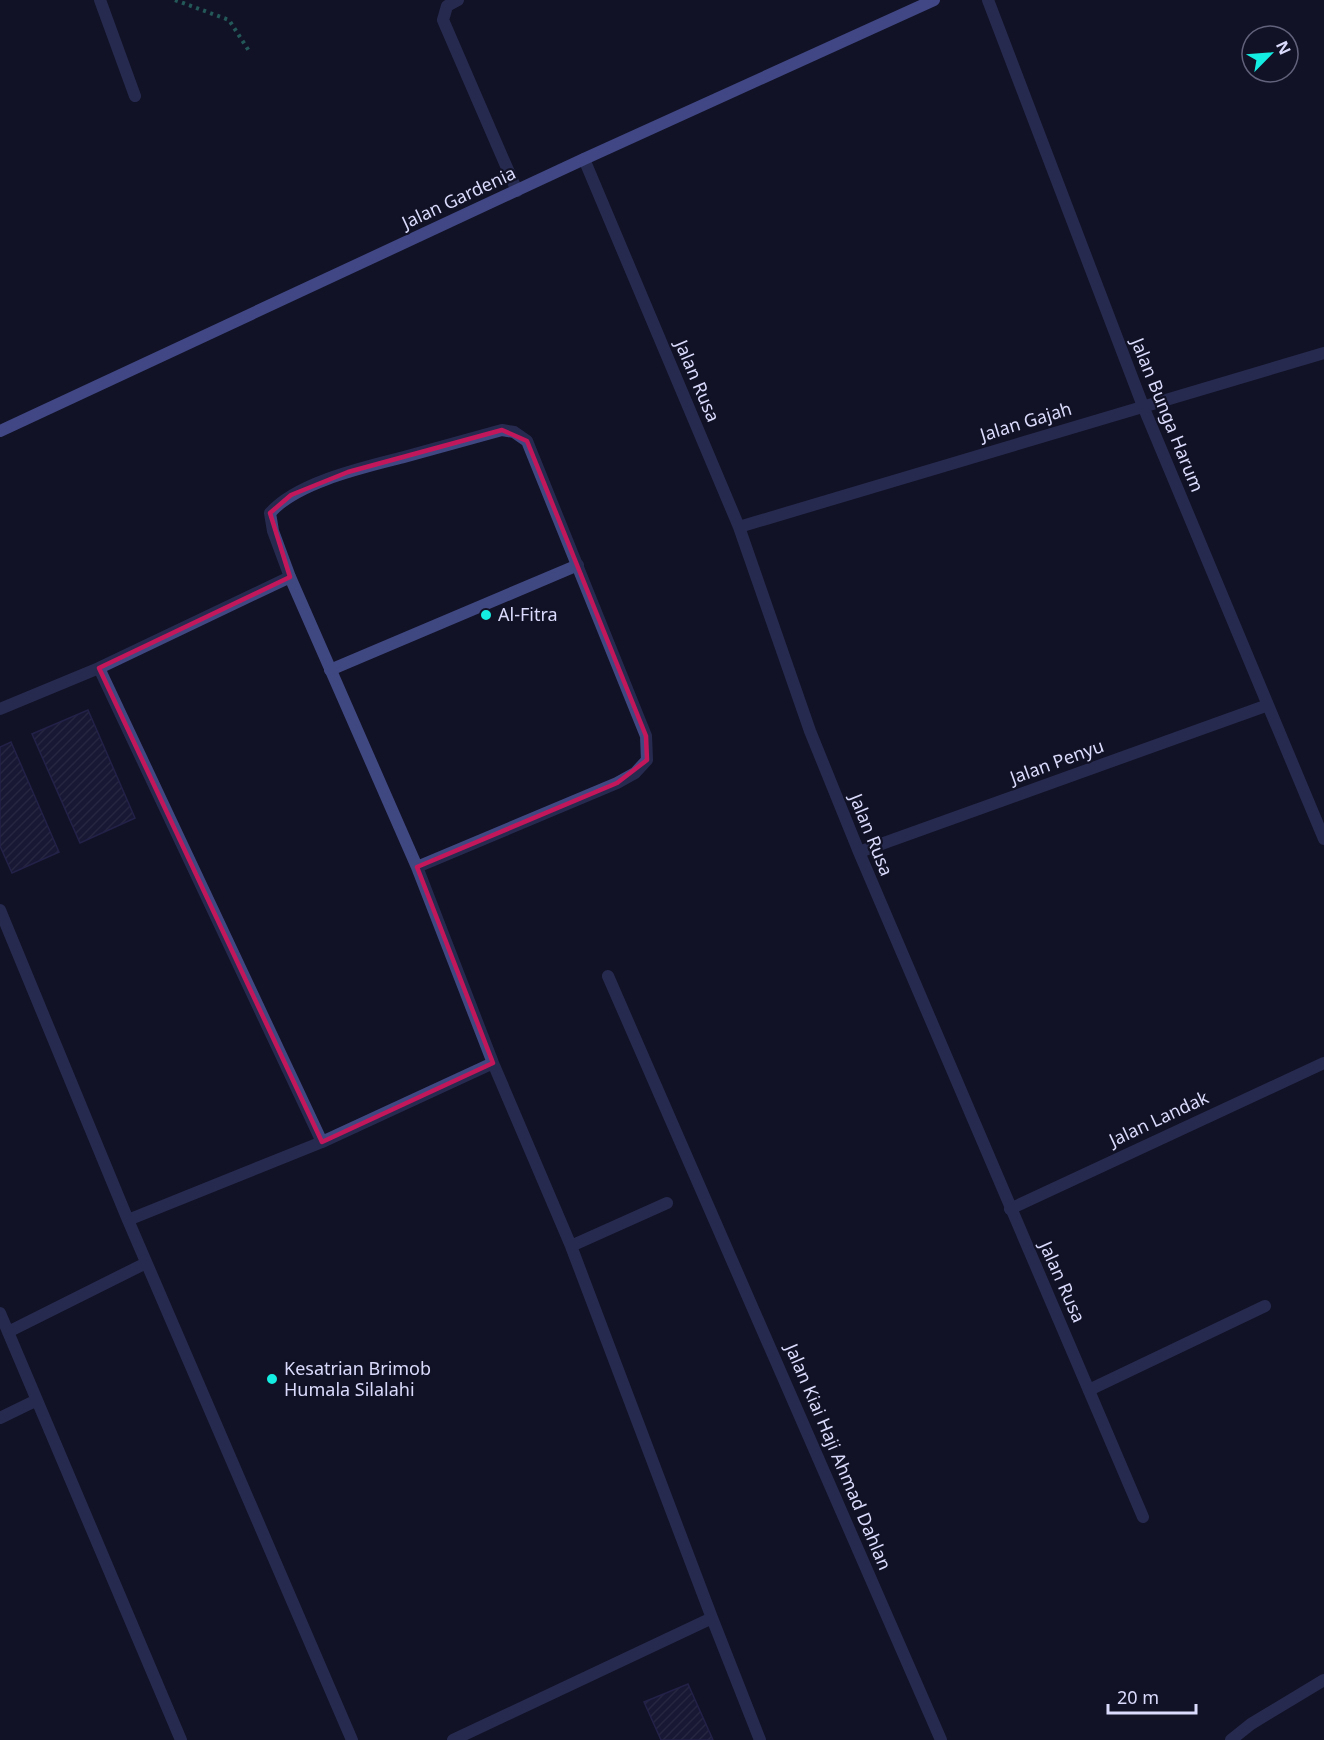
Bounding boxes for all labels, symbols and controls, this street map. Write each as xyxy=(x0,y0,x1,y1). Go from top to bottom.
north arrow xyxy=(1240,24,1300,84)
text: N xyxy=(1271,37,1296,58)
street label: Jalan Gardenia xyxy=(396,160,519,235)
street label: Jalan Bunga Harum xyxy=(1125,332,1210,495)
street label: Jalan Rusa xyxy=(669,334,726,425)
street label: Jalan Gajah xyxy=(975,396,1074,447)
place label: Al-Fitra xyxy=(498,602,558,626)
marker: Al-Fitra xyxy=(479,608,493,622)
street label: Jalan Penyu xyxy=(1005,733,1107,790)
street label: Jalan Rusa xyxy=(844,788,899,879)
street label: Jalan Landak xyxy=(1103,1084,1212,1152)
street label: Jalan Rusa xyxy=(1034,1235,1091,1326)
street label: Jalan Kiai Haji Ahmad Dahlan xyxy=(779,1338,898,1573)
place label: Kesatrian Brimob Humala Silalahi xyxy=(284,1356,431,1401)
marker: Kesatrian Brimob Humala Silalahi xyxy=(265,1372,279,1386)
scale bar xyxy=(1108,1677,1196,1715)
text: 20 m xyxy=(1117,1685,1159,1709)

